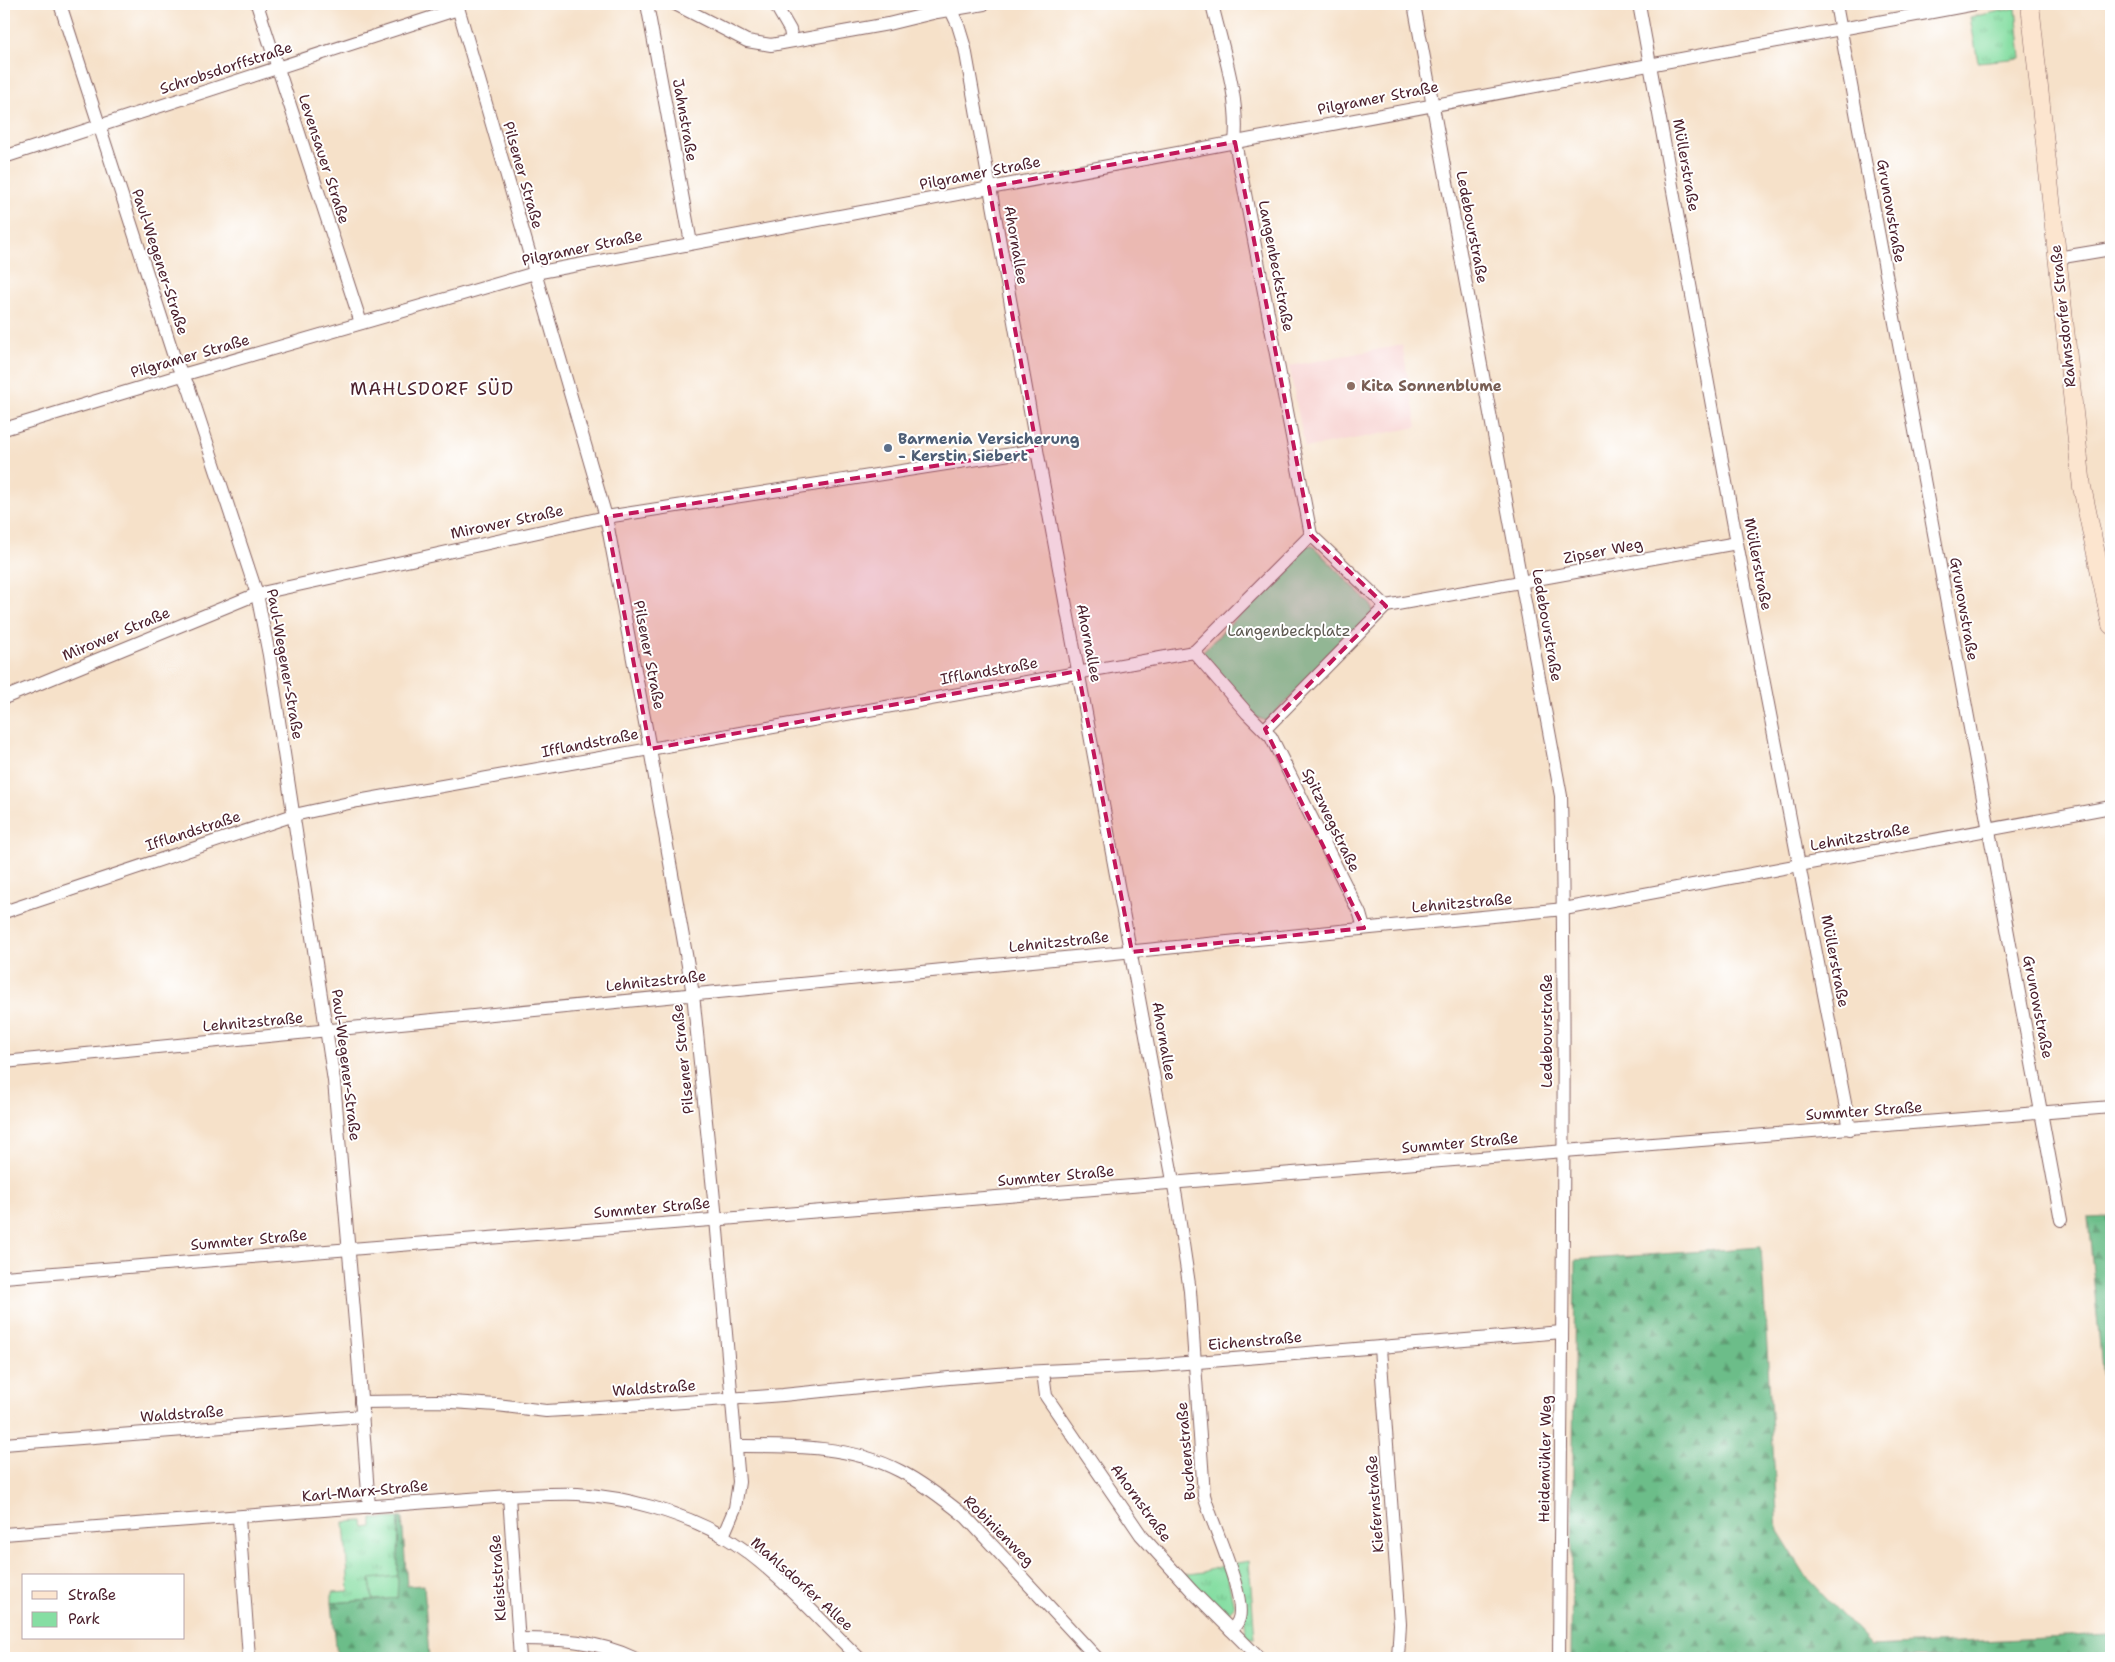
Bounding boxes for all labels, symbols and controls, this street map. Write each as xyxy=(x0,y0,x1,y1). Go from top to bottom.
street label: Schrobsdorffstraße xyxy=(157,37,295,99)
street label: Pilgramer Straße xyxy=(1316,76,1440,120)
street label: Jahnstraße xyxy=(668,77,702,163)
street label: Levensauer Straße xyxy=(294,92,354,226)
street label: Müllerstraße xyxy=(1668,117,1704,213)
street label: Pilsener Straße xyxy=(498,119,548,231)
street label: Pilgramer Straße xyxy=(918,151,1042,195)
street label: Grunowstraße xyxy=(1872,158,1910,264)
street label: Ledebourstraße xyxy=(1451,169,1493,285)
street label: Paul-Wegener-Straße xyxy=(127,186,193,338)
street label: Langenbeckstraße xyxy=(1253,199,1299,333)
street label: Ahornallee xyxy=(999,204,1033,286)
street label: Pilgramer Straße xyxy=(520,225,644,271)
street label: Rahnsdorfer Straße xyxy=(2046,244,2080,388)
street label: Pilgramer Straße xyxy=(128,329,252,383)
place label: Kita Sonnenblume xyxy=(1361,376,1502,396)
district label: MAHLSDORF SÜD xyxy=(350,377,514,401)
marker: Kita Sonnenblume xyxy=(1345,380,1357,392)
place label: Barmenia Versicherung - Kerstin Siebert xyxy=(898,429,1080,466)
marker: Barmenia Versicherung - Kerstin Siebert xyxy=(882,442,894,454)
street label: Mirower Straße xyxy=(449,500,565,544)
street label: Müllerstraße xyxy=(1739,516,1777,612)
street label: Zipser Weg xyxy=(1562,534,1644,568)
street label: Grunowstraße xyxy=(1945,556,1983,662)
street label: Ledebourstraße xyxy=(1527,567,1567,683)
street label: Paul-Wegener-Straße xyxy=(262,587,308,741)
street label: Pilsener Straße xyxy=(629,599,669,711)
street label: Mirower Straße xyxy=(59,602,173,666)
street label: Ahornallee xyxy=(1072,602,1106,684)
park label: Langenbeckplatz xyxy=(1227,621,1351,641)
street label: Ifflandstraße xyxy=(939,653,1039,689)
street label: Ifflandstraße xyxy=(540,724,640,762)
street label: Spitzwegstraße xyxy=(1297,765,1365,875)
street label: Ifflandstraße xyxy=(143,806,243,856)
street label: Lehnitzstraße xyxy=(1808,818,1912,856)
street label: Lehnitzstraße xyxy=(1411,889,1513,917)
street label: Müllerstraße xyxy=(1816,913,1854,1009)
street label: Lehnitzstraße xyxy=(1008,927,1110,957)
street label: Grunowstraße xyxy=(2018,954,2058,1060)
street label: Lehnitzstraße xyxy=(605,966,707,996)
street label: Ledebourstraße xyxy=(1537,974,1557,1088)
street label: Paul-Wegener-Straße xyxy=(327,988,365,1142)
street label: Ahornallee xyxy=(1147,1000,1181,1082)
street label: Pilsener Straße xyxy=(667,1003,699,1115)
street label: Lehnitzstraße xyxy=(202,1008,304,1036)
street label: Summter Straße xyxy=(1805,1097,1923,1125)
street label: Summter Straße xyxy=(1401,1128,1519,1158)
street label: Summter Straße xyxy=(997,1161,1115,1191)
street label: Summter Straße xyxy=(593,1193,711,1223)
street label: Summter Straße xyxy=(190,1225,308,1255)
street label: Eichenstraße xyxy=(1207,1327,1303,1355)
street label: Waldstraße xyxy=(611,1375,697,1401)
street label: Heidemühler Weg xyxy=(1534,1395,1556,1523)
street label: Waldstraße xyxy=(139,1401,225,1427)
street label: Buchenstraße xyxy=(1172,1401,1200,1501)
street label: Kiefernstraße xyxy=(1362,1455,1388,1553)
street label: Ahornstraße xyxy=(1106,1460,1176,1546)
street label: Karl-Marx-Straße xyxy=(301,1476,429,1506)
street label: Robinienweg xyxy=(959,1491,1039,1571)
street label: Mahlsdorfer Allee xyxy=(746,1533,858,1635)
street label: Kleiststraße xyxy=(485,1534,511,1622)
legend xyxy=(22,1574,185,1640)
text: Straße xyxy=(68,1585,116,1605)
text: Park xyxy=(68,1609,100,1629)

